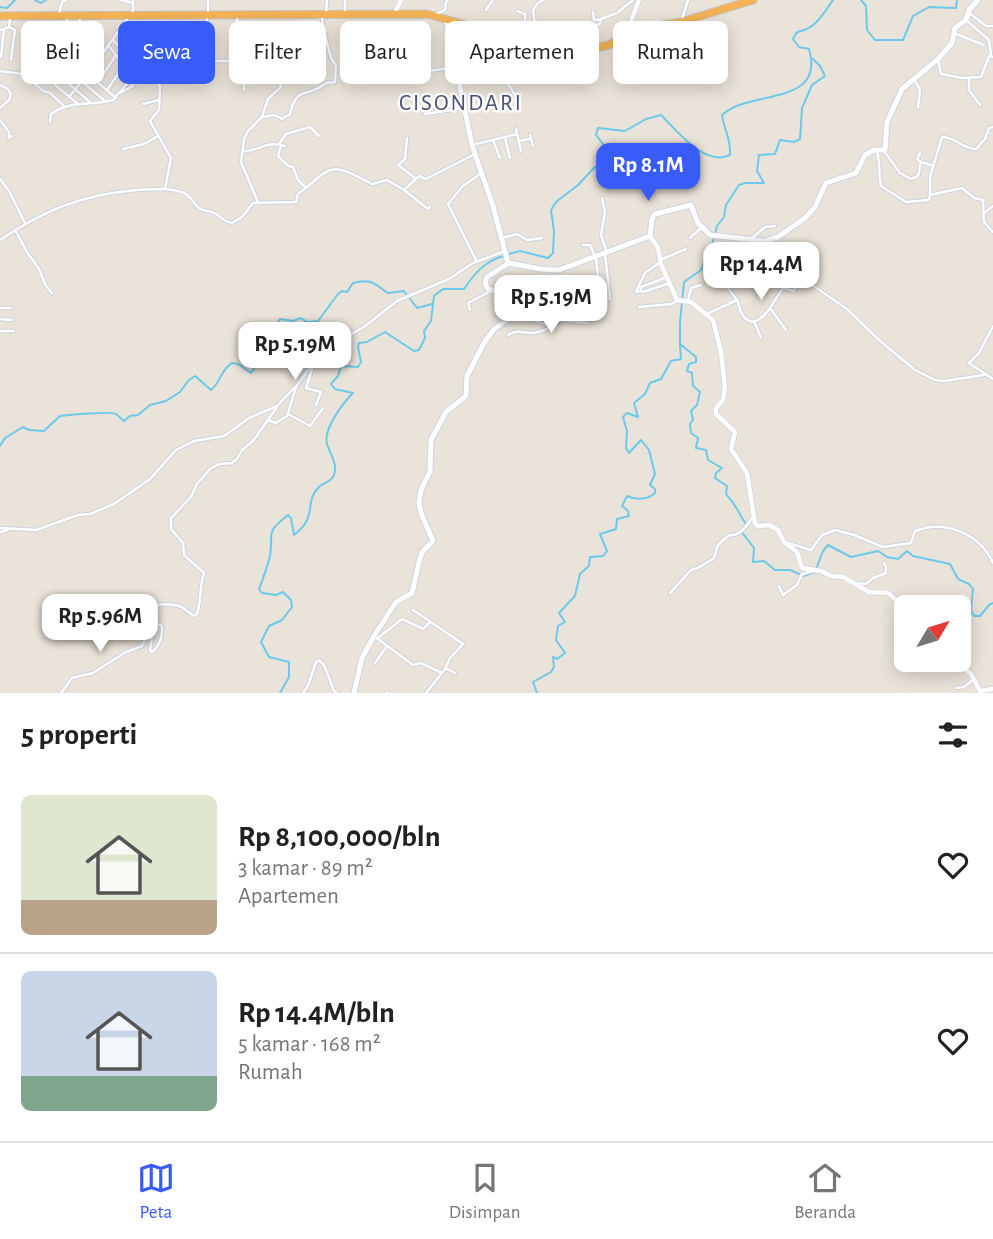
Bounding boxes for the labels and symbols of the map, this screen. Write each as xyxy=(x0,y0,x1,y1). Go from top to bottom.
district label: CISONDARI xyxy=(399,92,523,115)
pin: Rp 8.1M xyxy=(583,144,713,203)
pin: Rp 14.4M xyxy=(689,243,833,302)
pin: Rp 5.19M xyxy=(479,276,623,335)
pin: Rp 5.19M xyxy=(223,322,367,382)
pin: Rp 5.96M xyxy=(28,594,172,654)
north arrow xyxy=(894,595,971,672)

